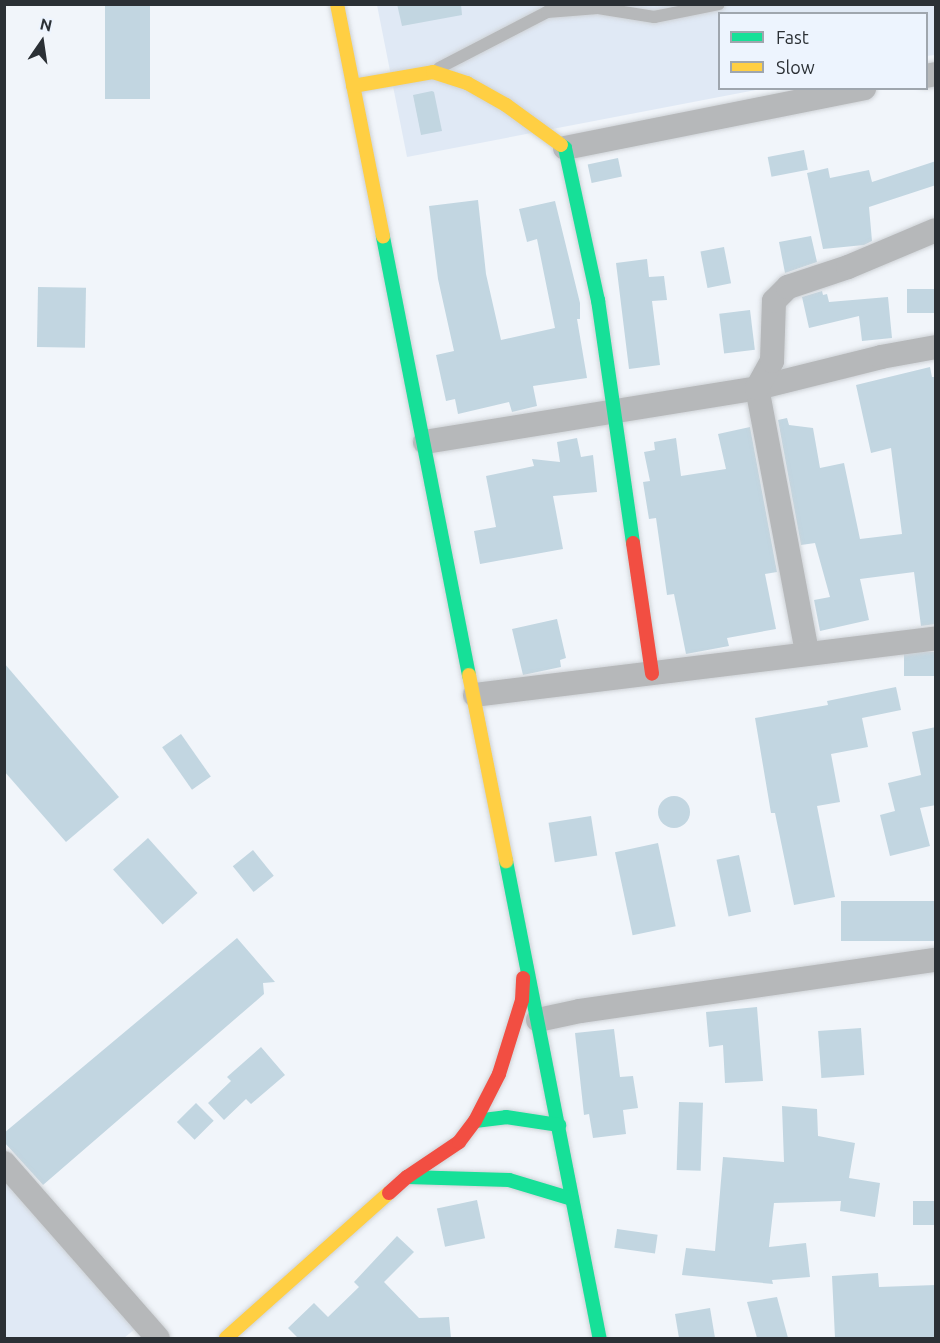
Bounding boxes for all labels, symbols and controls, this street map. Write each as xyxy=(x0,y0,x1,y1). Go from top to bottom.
north arrow xyxy=(12,12,72,72)
legend xyxy=(718,12,928,90)
text: N xyxy=(38,14,54,35)
text: Fast xyxy=(776,27,809,47)
text: Slow xyxy=(776,57,815,77)

